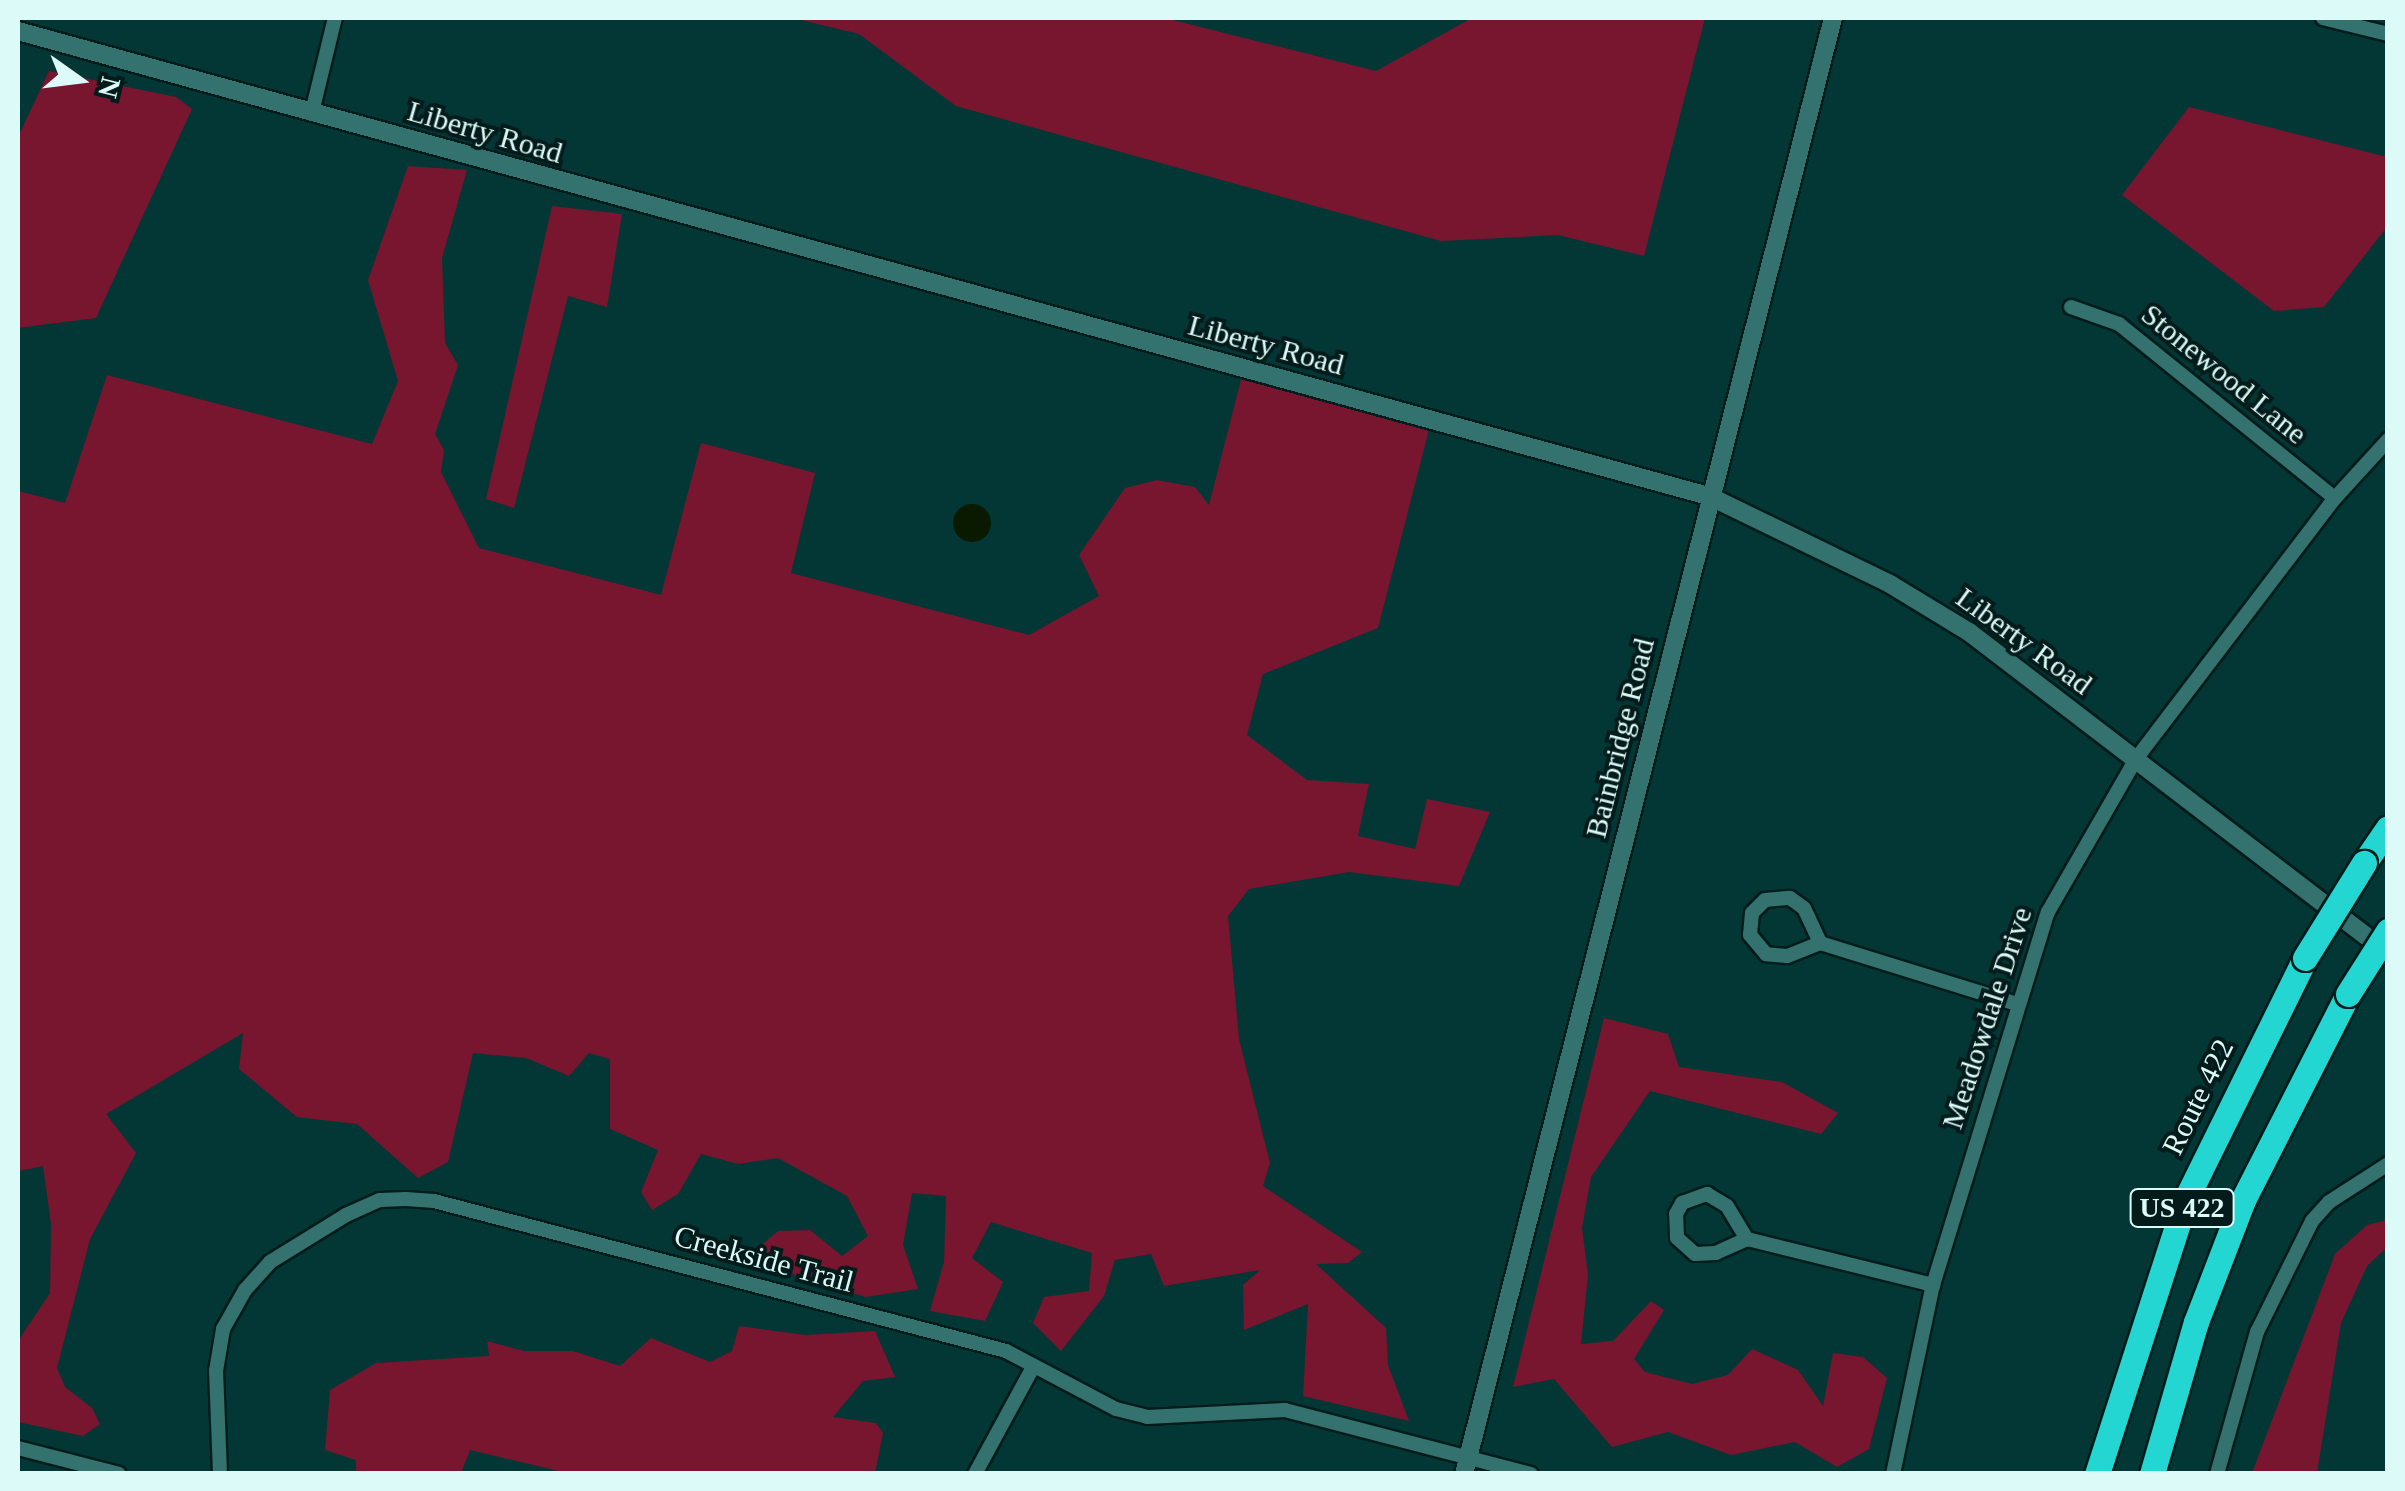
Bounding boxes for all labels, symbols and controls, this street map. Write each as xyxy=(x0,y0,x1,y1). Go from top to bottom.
north arrow xyxy=(30,30,130,130)
text: N xyxy=(92,74,127,101)
street label: Liberty Road xyxy=(404,93,566,171)
street label: Stonewood Lane xyxy=(2134,296,2314,452)
street label: Liberty Road xyxy=(1184,307,1348,383)
street label: Liberty Road xyxy=(1949,580,2099,702)
street label: Bainbridge Road xyxy=(1578,635,1662,841)
street label: Meadowdale Drive xyxy=(1934,903,2040,1133)
street label: Route 422 xyxy=(2155,1033,2241,1161)
road number: US 422 xyxy=(2130,1185,2234,1231)
street label: Creekside Trail xyxy=(670,1218,858,1300)

